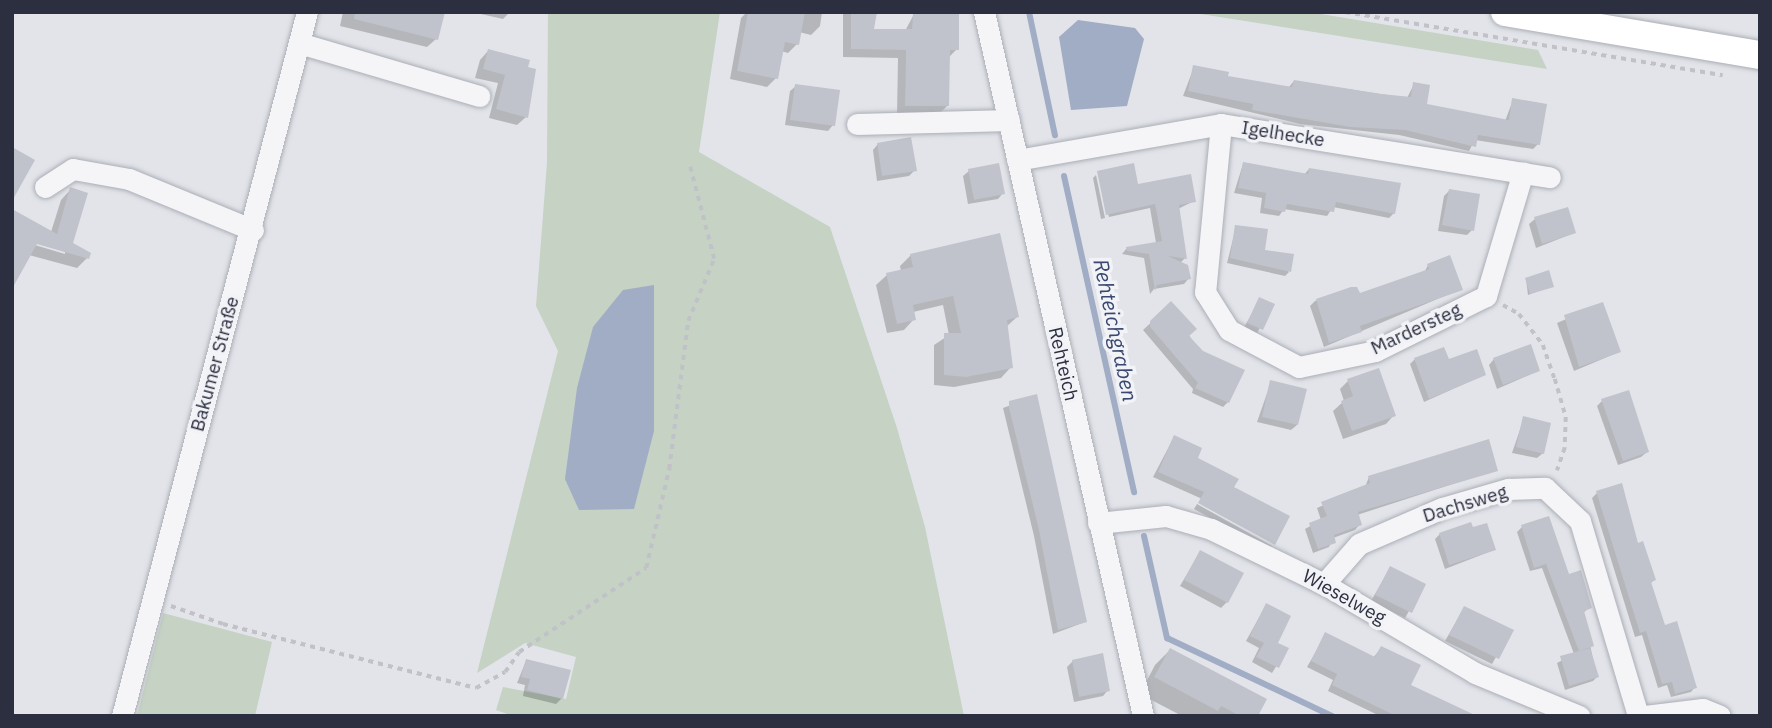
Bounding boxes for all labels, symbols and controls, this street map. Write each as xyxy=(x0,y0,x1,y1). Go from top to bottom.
street label: Igelhecke xyxy=(1240,116,1326,152)
water label: Rehteichgraben xyxy=(1089,256,1143,404)
street label: Bakumer Straße xyxy=(186,294,244,434)
street label: Mardersteg xyxy=(1367,298,1465,360)
street label: Rehteich xyxy=(1043,325,1083,403)
street label: Dachsweg xyxy=(1420,480,1510,528)
street label: Wieselweg xyxy=(1298,565,1390,629)

